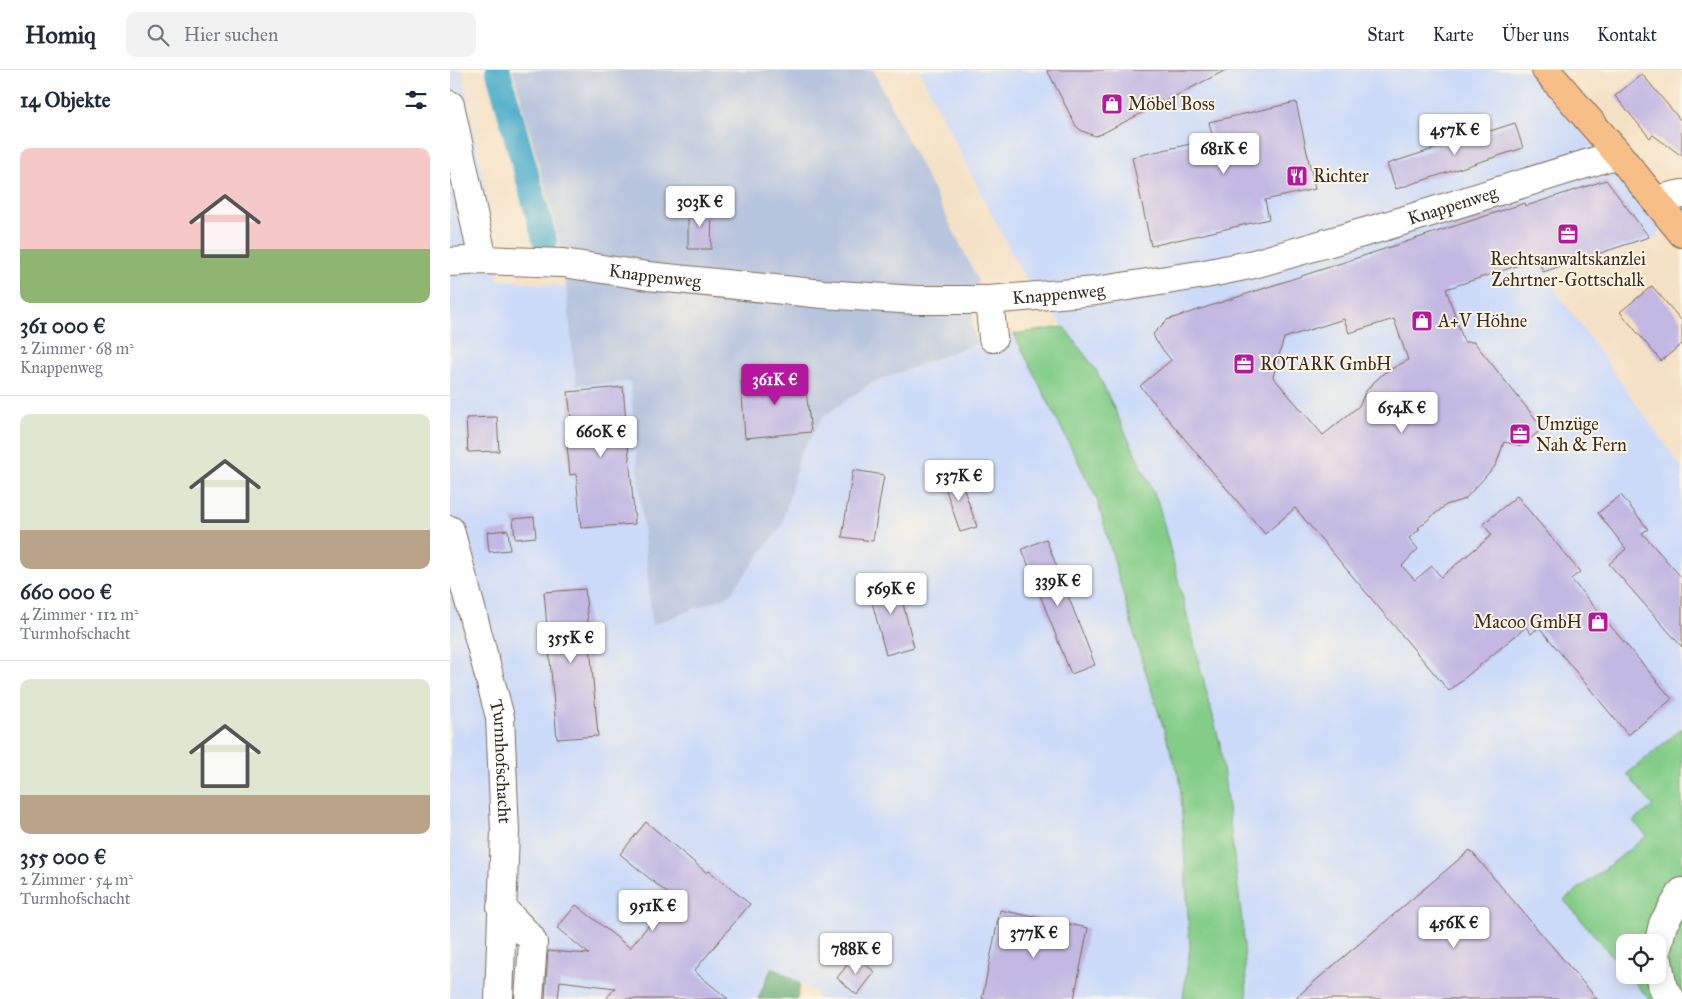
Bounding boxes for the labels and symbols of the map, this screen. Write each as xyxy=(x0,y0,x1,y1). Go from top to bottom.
shop icon: Möbel Boss xyxy=(1100,92,1124,116)
place label: Möbel Boss xyxy=(1128,93,1215,115)
pin: 457K € xyxy=(1414,114,1496,156)
pin: 681K € xyxy=(1183,132,1265,175)
restaurant icon: Richter xyxy=(1285,164,1309,188)
place label: Richter xyxy=(1313,165,1369,187)
street label: Knappenweg xyxy=(1405,181,1501,230)
pin: 303K € xyxy=(659,186,741,228)
office icon: Rechtsanwaltskanzlei Zehrtner-Gottschalk xyxy=(1556,222,1580,246)
place label: Rechtsanwaltskanzlei Zehrtner-Gottschalk xyxy=(1490,248,1646,291)
street label: Knappenweg xyxy=(607,259,703,293)
street label: Knappenweg xyxy=(1011,279,1107,309)
shop icon: A+V Höhne xyxy=(1410,309,1434,333)
place label: A+V Höhne xyxy=(1437,310,1527,332)
office icon: ROTARK GmbH xyxy=(1232,352,1256,376)
place label: ROTARK GmbH xyxy=(1260,353,1392,375)
pin: 361K € xyxy=(734,364,816,406)
pin: 654K € xyxy=(1361,392,1443,434)
place label: Umzüge Nah & Fern xyxy=(1536,413,1627,456)
pin: 660K € xyxy=(560,416,642,458)
office icon: Umzüge Nah & Fern xyxy=(1508,422,1532,446)
pin: 537K € xyxy=(918,460,1000,502)
pin: 339K € xyxy=(1017,564,1099,607)
pin: 569K € xyxy=(850,572,932,615)
shop icon: Macoo GmbH xyxy=(1586,610,1610,634)
place label: Macoo GmbH xyxy=(1474,611,1582,633)
pin: 355K € xyxy=(530,622,612,664)
street label: Turmhofschacht xyxy=(485,697,516,825)
pin: 951K € xyxy=(612,890,694,932)
pin: 456K € xyxy=(1413,906,1495,949)
pin: 377K € xyxy=(993,916,1075,959)
pin: 788K € xyxy=(815,932,897,975)

